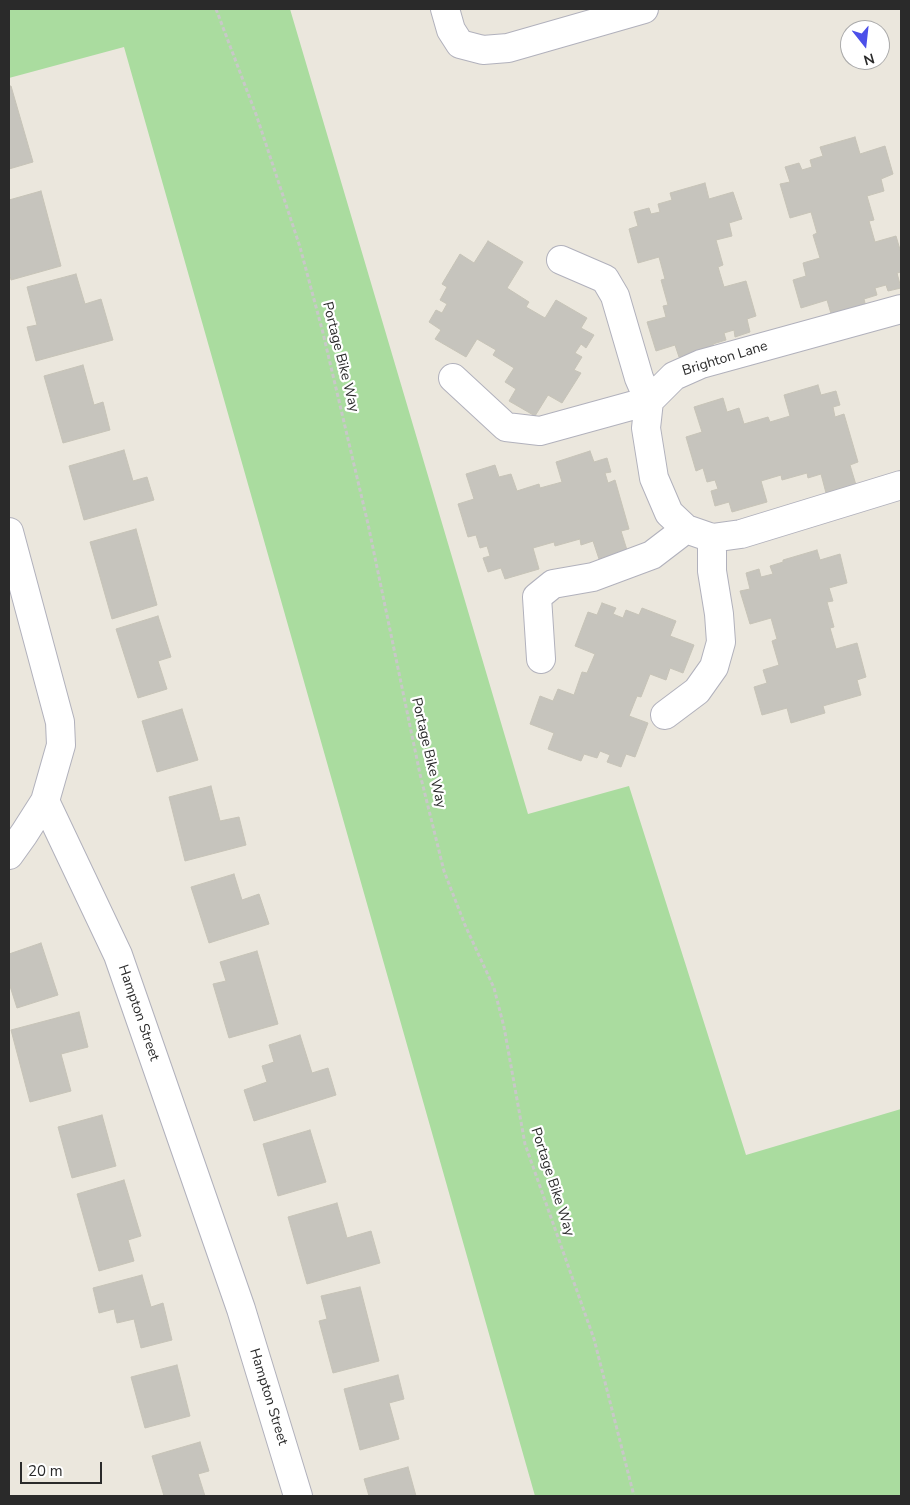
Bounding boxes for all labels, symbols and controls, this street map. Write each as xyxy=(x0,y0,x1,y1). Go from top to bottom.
north arrow xyxy=(840,20,890,70)
text: N xyxy=(861,48,877,70)
street label: Portage Bike Way xyxy=(318,300,362,414)
street label: Brighton Lane xyxy=(680,338,770,380)
street label: Portage Bike Way xyxy=(407,696,449,810)
street label: Hampton Street xyxy=(114,963,162,1063)
street label: Portage Bike Way xyxy=(527,1126,577,1238)
street label: Hampton Street xyxy=(245,1346,291,1448)
scale bar xyxy=(22,1452,105,1484)
text: 20 m xyxy=(28,1461,63,1481)

